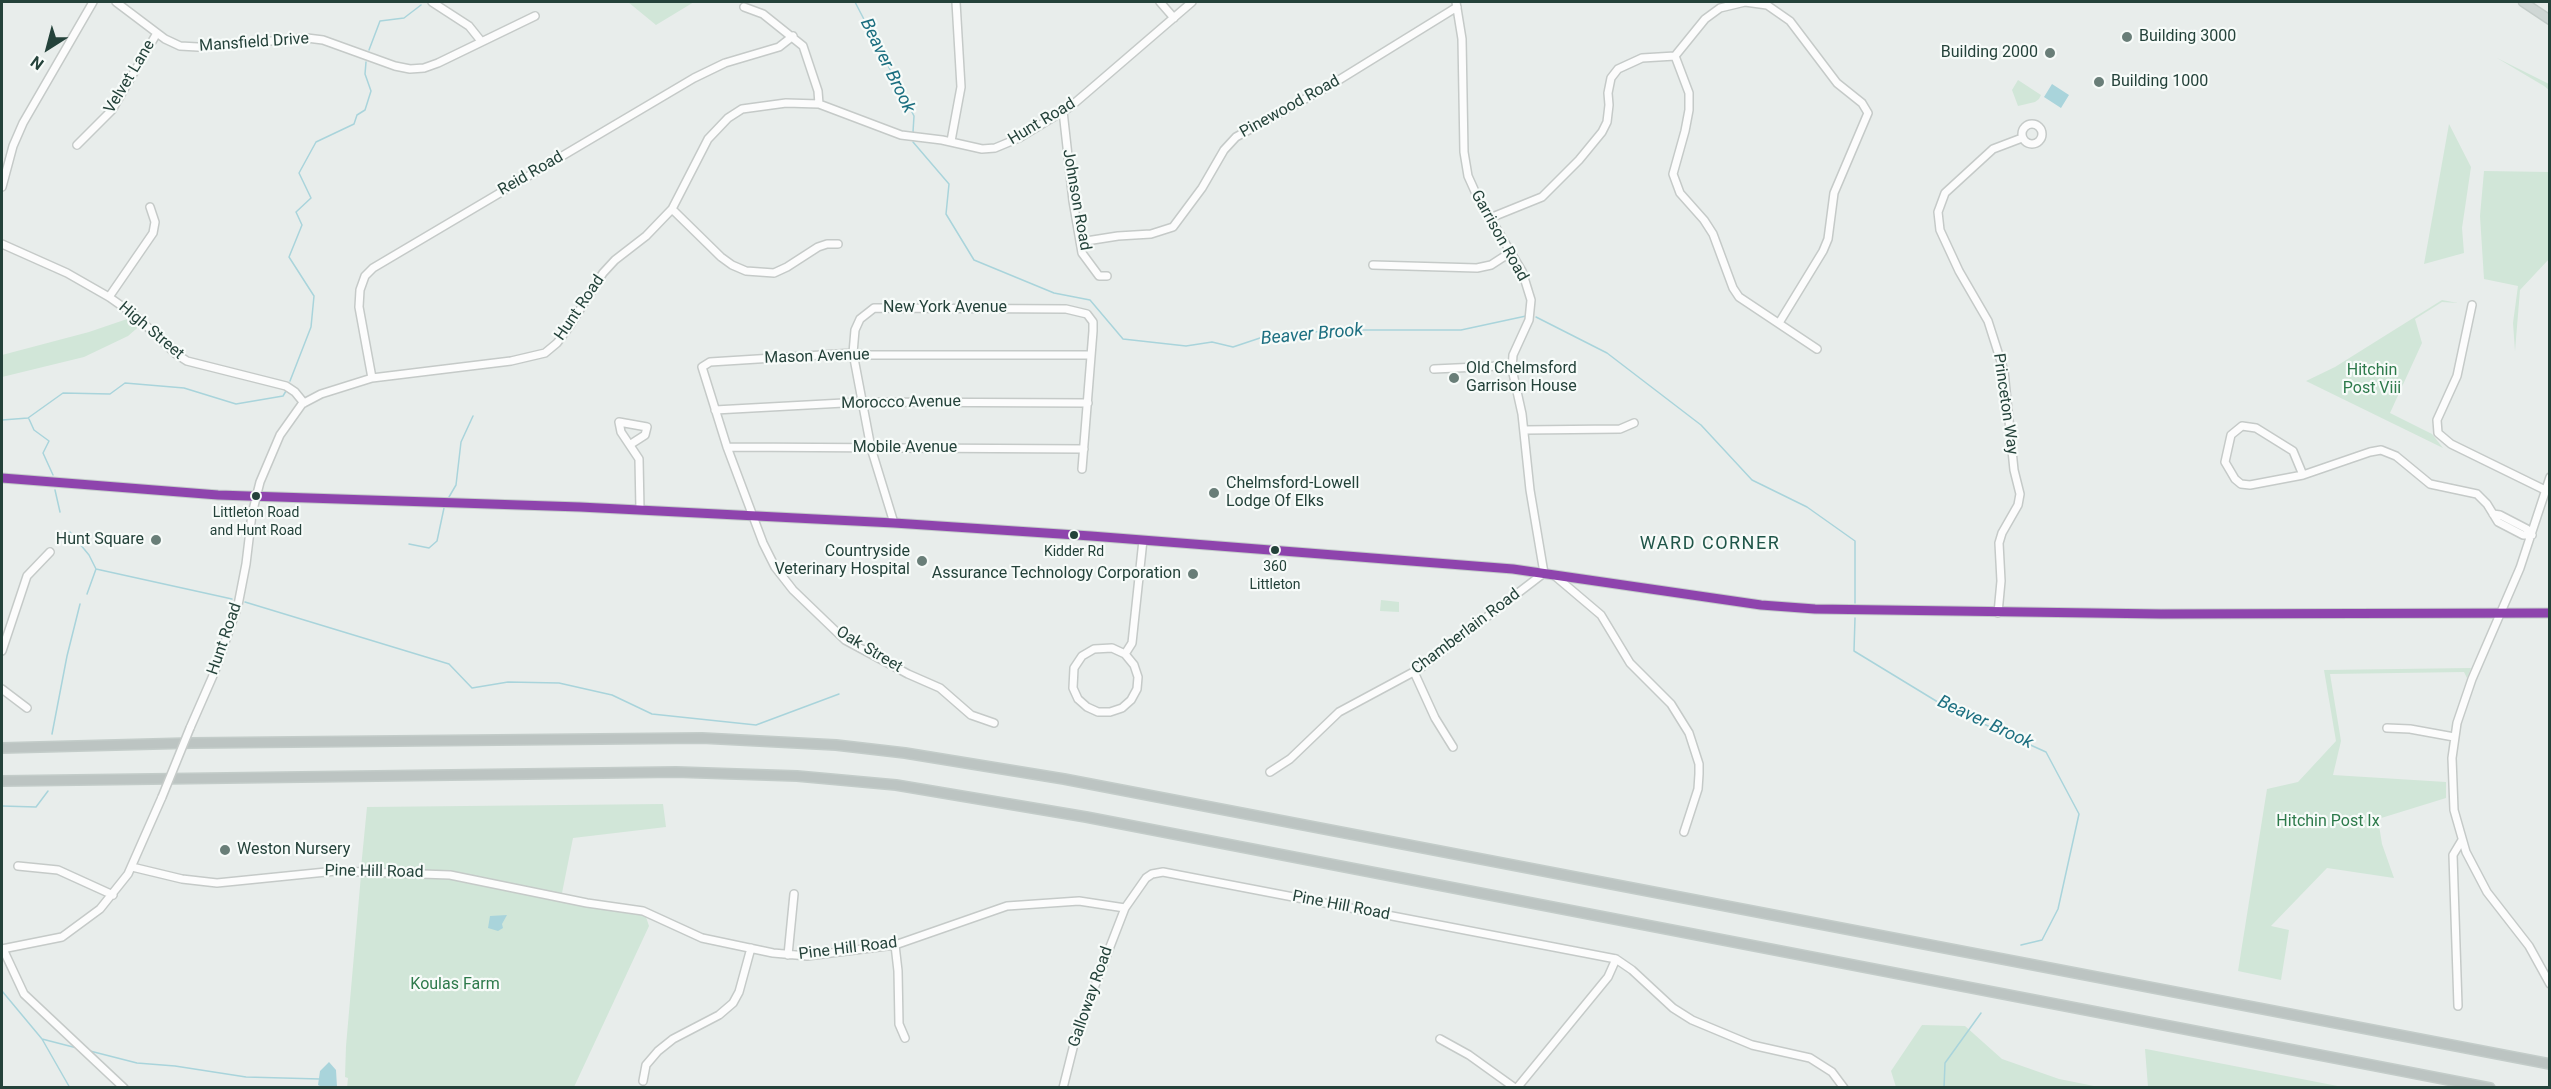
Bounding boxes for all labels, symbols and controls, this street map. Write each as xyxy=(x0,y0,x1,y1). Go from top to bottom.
water label: Beaver Brook xyxy=(855,15,919,117)
north arrow xyxy=(18,18,78,78)
place label: Building 3000 xyxy=(2139,27,2236,47)
street label: Mansfield Drive xyxy=(198,30,310,56)
marker: Building 3000 xyxy=(2120,30,2134,44)
street label: Velvet Lane xyxy=(101,37,159,117)
place label: Building 2000 xyxy=(1941,43,2038,63)
marker: Building 2000 xyxy=(2043,46,2057,60)
text: N xyxy=(27,52,47,74)
street label: Pinewood Road xyxy=(1237,72,1343,142)
place label: Building 1000 xyxy=(2111,72,2208,92)
marker: Building 1000 xyxy=(2092,75,2106,89)
street label: Hunt Road xyxy=(1005,94,1079,150)
street label: Reid Road xyxy=(495,148,567,200)
street label: Johnson Road xyxy=(1058,148,1094,252)
street label: Garrison Road xyxy=(1466,187,1532,285)
street label: Hunt Road xyxy=(551,272,609,344)
street label: High Street xyxy=(114,298,188,364)
street label: New York Avenue xyxy=(883,298,1007,318)
water label: Beaver Brook xyxy=(1260,320,1364,350)
street label: Mason Avenue xyxy=(764,346,870,368)
street label: Princeton Way xyxy=(1988,352,2022,456)
place label: Old Chelmsford Garrison House xyxy=(1466,359,1577,397)
park label: Hitchin Post Viii xyxy=(2343,361,2401,399)
marker: Old Chelmsford Garrison House xyxy=(1447,371,1461,385)
street label: Morocco Avenue xyxy=(841,392,961,414)
street label: Mobile Avenue xyxy=(853,438,957,458)
place label: Chelmsford-Lowell Lodge Of Elks xyxy=(1226,474,1359,512)
marker: Chelmsford-Lowell Lodge Of Elks xyxy=(1207,486,1221,500)
marker: Littleton Road and Hunt Road xyxy=(250,490,262,502)
place label: Littleton Road and Hunt Road xyxy=(210,505,302,538)
marker: Kidder Rd xyxy=(1068,529,1080,541)
place label: Hunt Square xyxy=(56,530,144,550)
marker: Hunt Square xyxy=(149,533,163,547)
district label: WARD CORNER xyxy=(1640,533,1780,555)
place label: Countryside Veterinary Hospital xyxy=(774,542,910,580)
place label: Kidder Rd xyxy=(1044,544,1104,560)
marker: 360 Littleton xyxy=(1269,544,1281,556)
marker: Countryside Veterinary Hospital xyxy=(915,554,929,568)
place label: 360 Littleton xyxy=(1249,559,1301,592)
place label: Assurance Technology Corporation xyxy=(932,564,1181,584)
marker: Assurance Technology Corporation xyxy=(1186,567,1200,581)
street label: Chamberlain Road xyxy=(1408,585,1524,679)
street label: Hunt Road xyxy=(204,600,246,678)
street label: Oak Street xyxy=(832,623,906,677)
water label: Beaver Brook xyxy=(1934,691,2036,755)
park label: Hitchin Post Ix xyxy=(2276,812,2380,832)
place label: Weston Nursery xyxy=(237,840,350,860)
marker: Weston Nursery xyxy=(218,843,232,857)
street label: Pine Hill Road xyxy=(324,862,424,882)
street label: Pine Hill Road xyxy=(1291,887,1391,925)
street label: Pine Hill Road xyxy=(798,933,898,965)
street label: Galloway Road xyxy=(1065,944,1117,1050)
park label: Koulas Farm xyxy=(410,975,500,995)

